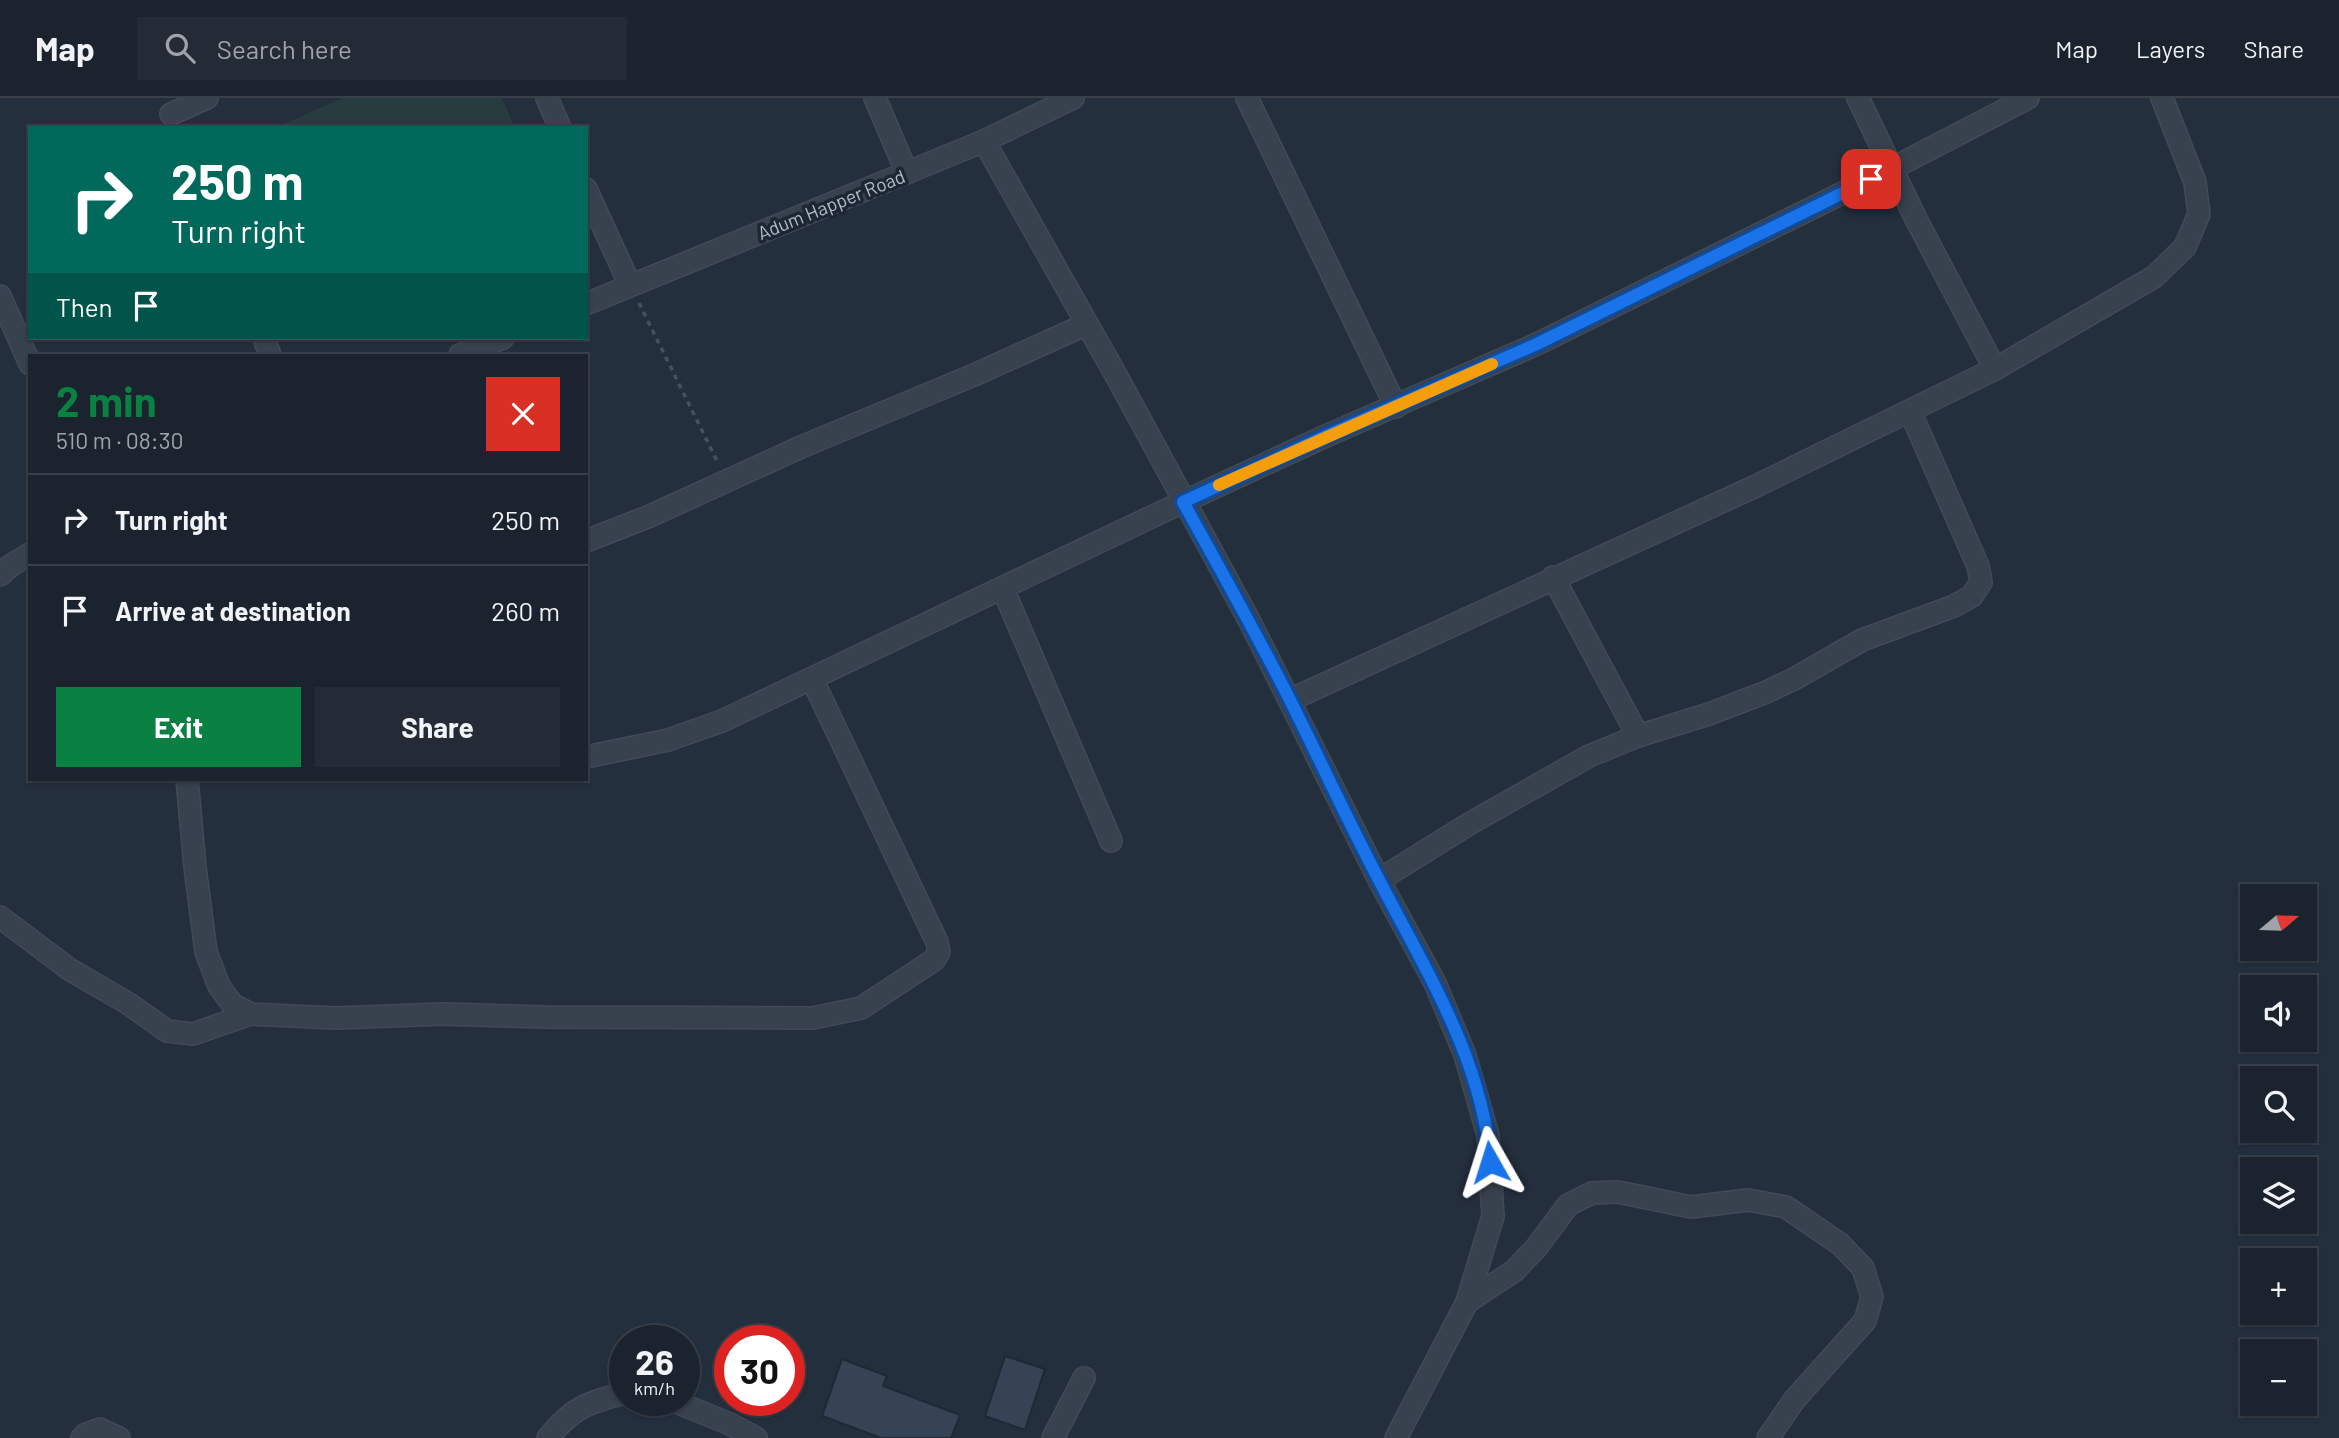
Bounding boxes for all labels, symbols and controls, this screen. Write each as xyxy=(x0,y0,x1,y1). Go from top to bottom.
search box xyxy=(137,17,627,80)
text: Map xyxy=(35,28,95,68)
icon: search xyxy=(161,29,199,67)
text: Search here xyxy=(217,33,352,64)
text: Map xyxy=(2055,34,2098,63)
text: Layers xyxy=(2136,34,2205,63)
text: Share xyxy=(2243,34,2304,63)
pin xyxy=(1841,149,1901,209)
text: 250 m xyxy=(171,151,304,210)
icon: right xyxy=(56,154,147,245)
icon: arrive xyxy=(1852,160,1890,198)
street label: Adum Happer Road xyxy=(754,164,908,244)
text: Turn right xyxy=(171,211,306,249)
icon: arrive xyxy=(127,287,165,325)
text: Then xyxy=(56,291,113,322)
text: 2 min xyxy=(56,375,157,425)
button: close xyxy=(486,377,560,451)
text: 510 m · 08:30 xyxy=(56,426,184,454)
icon: right xyxy=(56,501,94,539)
text: Turn right xyxy=(115,504,228,535)
text: 250 m xyxy=(491,504,560,535)
icon: arrive xyxy=(56,592,94,630)
text: Arrive at destination xyxy=(115,595,351,626)
text: 260 m xyxy=(491,595,560,626)
button: Exit xyxy=(56,687,301,767)
button: Share xyxy=(315,687,560,767)
north arrow xyxy=(2240,884,2317,961)
map controls xyxy=(2240,884,2317,1416)
button: sound xyxy=(2240,975,2317,1052)
button: search xyxy=(2240,1066,2317,1143)
position arrow xyxy=(1453,1125,1527,1199)
button: layers xyxy=(2240,1157,2317,1234)
button: + xyxy=(2240,1248,2317,1325)
speed limit sign: 30 xyxy=(714,1325,805,1416)
button: − xyxy=(2240,1339,2317,1416)
text: 26 xyxy=(635,1340,674,1382)
text: km/h xyxy=(634,1377,675,1399)

